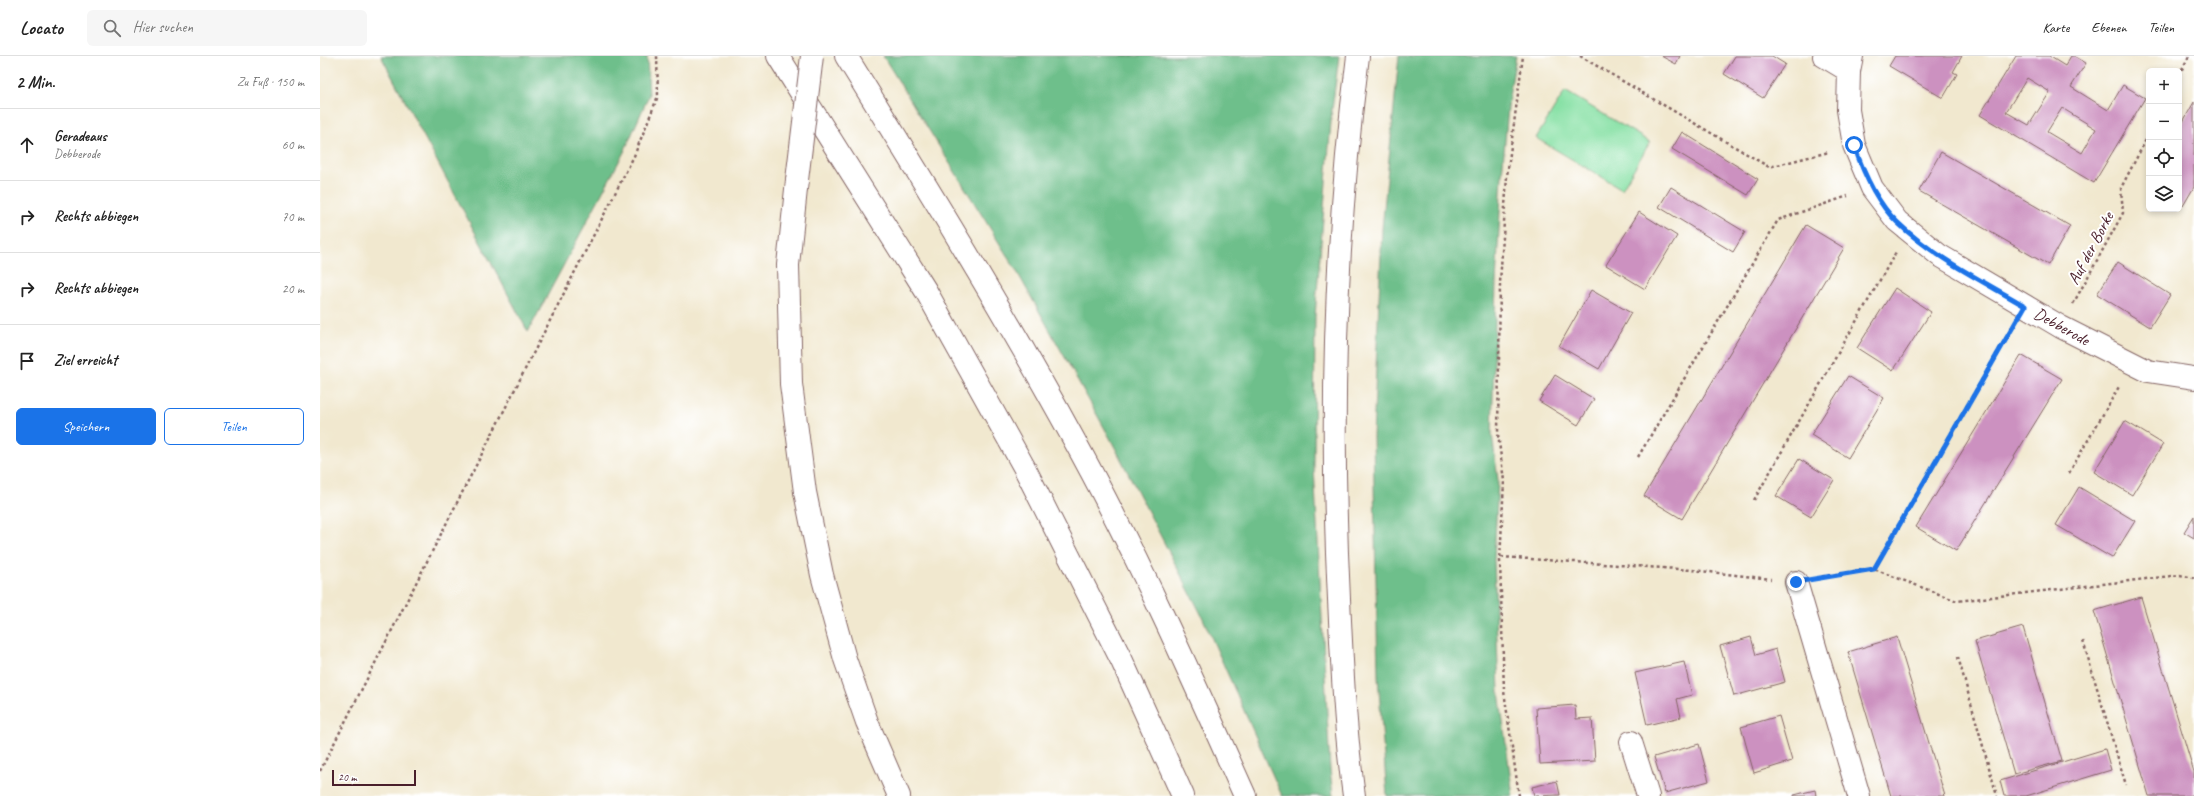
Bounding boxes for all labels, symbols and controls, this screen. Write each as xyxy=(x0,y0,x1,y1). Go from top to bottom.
search box xyxy=(87,10,367,46)
text: Locato xyxy=(20,16,63,40)
icon: search xyxy=(101,17,123,39)
text: Hier suchen xyxy=(133,18,193,37)
text: Karte xyxy=(2042,19,2069,36)
text: Ebenen xyxy=(2091,19,2126,36)
text: Teilen xyxy=(2148,19,2174,36)
map controls xyxy=(2146,68,2182,212)
button: + xyxy=(2146,68,2182,104)
text: 2 Min. xyxy=(16,72,55,93)
text: Zu Fuß · 150 m xyxy=(237,74,304,90)
button: − xyxy=(2146,104,2182,140)
text: Geradeaus xyxy=(54,127,107,146)
icon: ahead xyxy=(16,134,38,156)
route start xyxy=(1845,136,1863,154)
text: 60 m xyxy=(282,137,304,153)
button: locate xyxy=(2146,140,2182,176)
text: Debberode xyxy=(54,146,100,162)
button: layers xyxy=(2146,176,2182,212)
icon: right xyxy=(16,206,38,228)
text: Rechts abbiegen xyxy=(54,207,138,226)
street label: Auf der Borke xyxy=(2063,207,2119,288)
text: 70 m xyxy=(282,209,304,225)
icon: right xyxy=(16,278,38,300)
text: Rechts abbiegen xyxy=(54,279,138,298)
text: 20 m xyxy=(282,281,304,297)
street label: Debberode xyxy=(2030,303,2094,351)
icon: arrive xyxy=(16,350,38,372)
text: Ziel erreicht xyxy=(54,351,117,370)
button: Speichern xyxy=(16,408,156,445)
button: Teilen xyxy=(164,408,304,445)
route end xyxy=(1787,573,1805,591)
scale bar xyxy=(332,768,416,787)
text: 20 m xyxy=(338,770,357,784)

